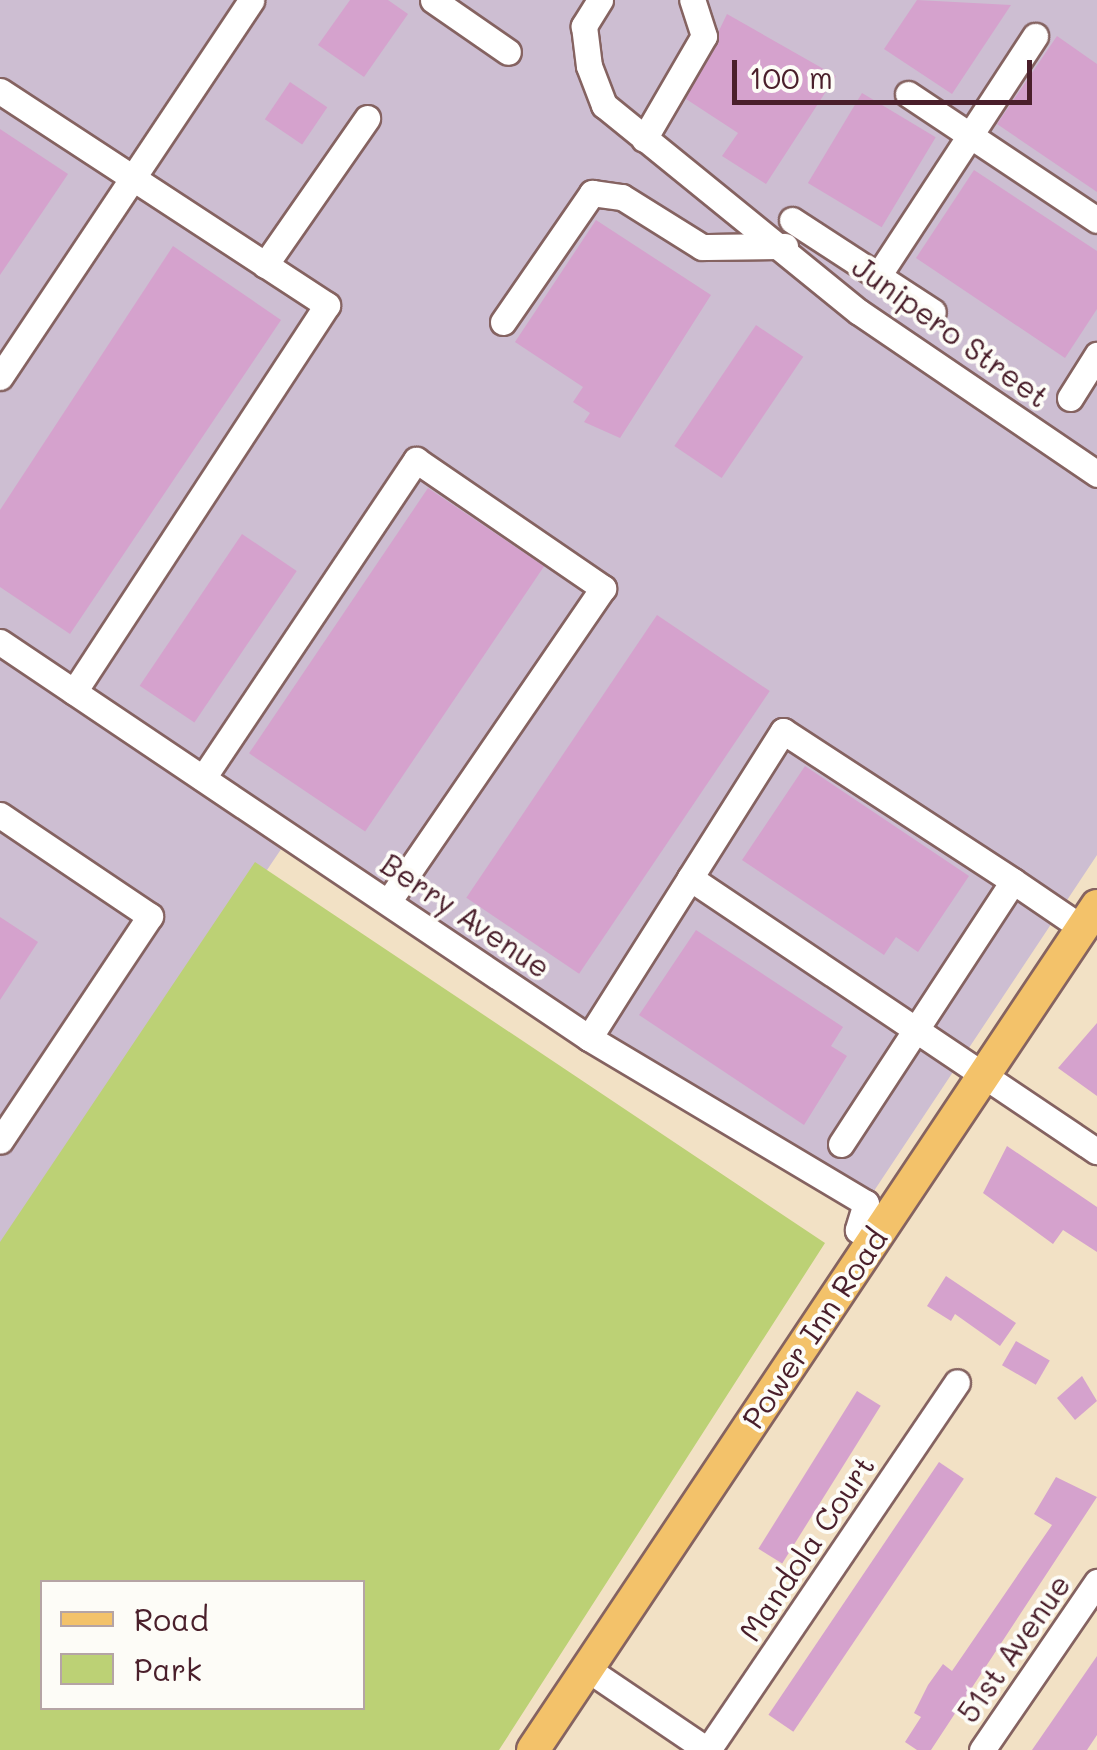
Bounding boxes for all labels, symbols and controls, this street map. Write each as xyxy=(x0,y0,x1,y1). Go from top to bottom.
scale bar xyxy=(737,40,1037,102)
text: 100 m xyxy=(749,57,833,97)
street label: Junipero Street xyxy=(846,248,1056,414)
street label: Berry Avenue xyxy=(375,845,557,985)
street label: Power Inn Road xyxy=(734,1221,894,1435)
street label: Mandola Court xyxy=(731,1449,881,1647)
street label: 51st Avenue xyxy=(949,1567,1077,1729)
legend xyxy=(40,1580,365,1710)
text: Road xyxy=(134,1599,209,1639)
text: Park xyxy=(134,1649,202,1689)

